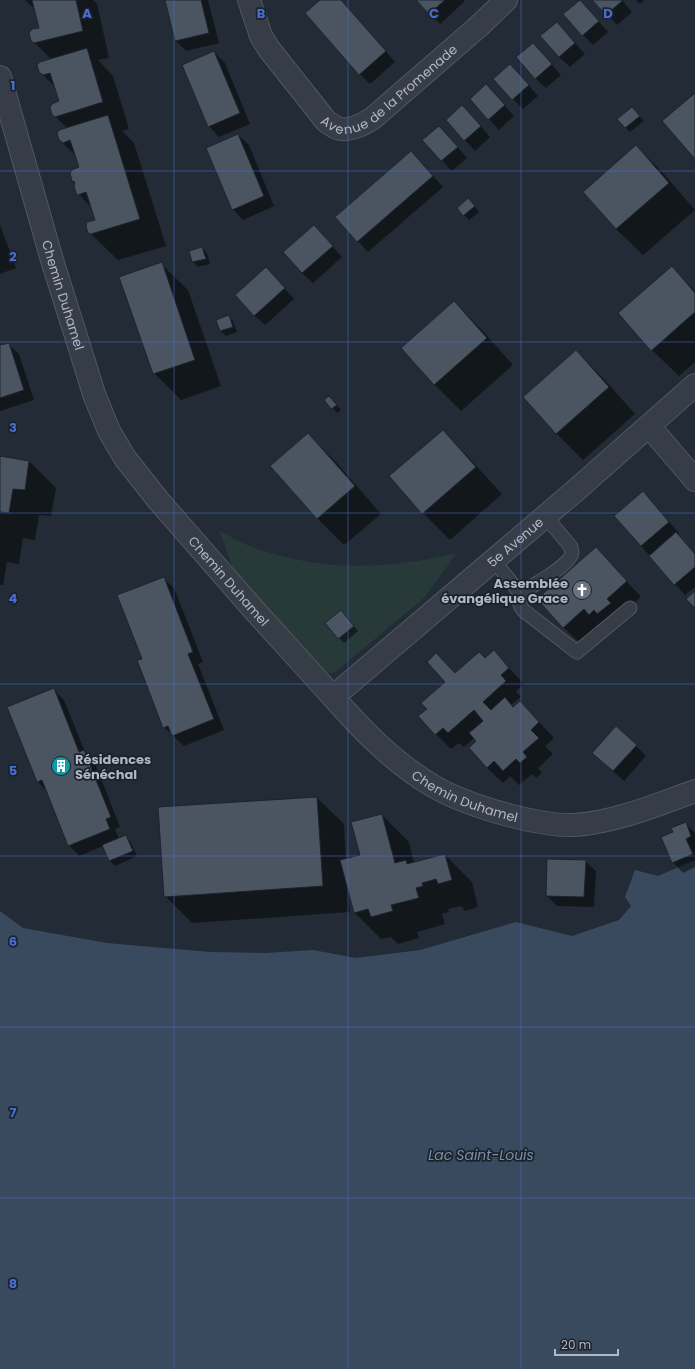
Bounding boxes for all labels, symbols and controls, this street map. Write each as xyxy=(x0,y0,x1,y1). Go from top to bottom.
text: A xyxy=(82,4,92,23)
text: B xyxy=(257,4,266,23)
text: C xyxy=(429,4,439,23)
text: D xyxy=(603,4,613,23)
street label: Avenue de la Promenade xyxy=(317,40,461,139)
text: 1 xyxy=(11,76,15,95)
street label: Chemin Duhamel xyxy=(37,238,89,352)
text: 2 xyxy=(9,247,17,266)
text: 3 xyxy=(9,418,17,437)
street label: 5e Avenue xyxy=(483,513,547,571)
street label: Chemin Duhamel xyxy=(184,532,274,630)
place label: Assemblée évangélique Grace xyxy=(441,574,568,608)
church icon: Assemblée évangélique Grace xyxy=(571,579,593,601)
text: 4 xyxy=(9,589,18,608)
place label: Résidences Sénéchal xyxy=(75,750,151,784)
building icon: Résidences Sénéchal xyxy=(50,755,72,777)
text: 5 xyxy=(9,761,17,780)
street label: Chemin Duhamel xyxy=(408,765,520,827)
text: 6 xyxy=(9,932,17,951)
text: 7 xyxy=(10,1103,17,1122)
water label: Lac Saint-Louis xyxy=(428,1145,534,1165)
text: 8 xyxy=(9,1274,17,1293)
scale bar xyxy=(555,1331,618,1357)
text: 20 m xyxy=(561,1336,591,1353)

